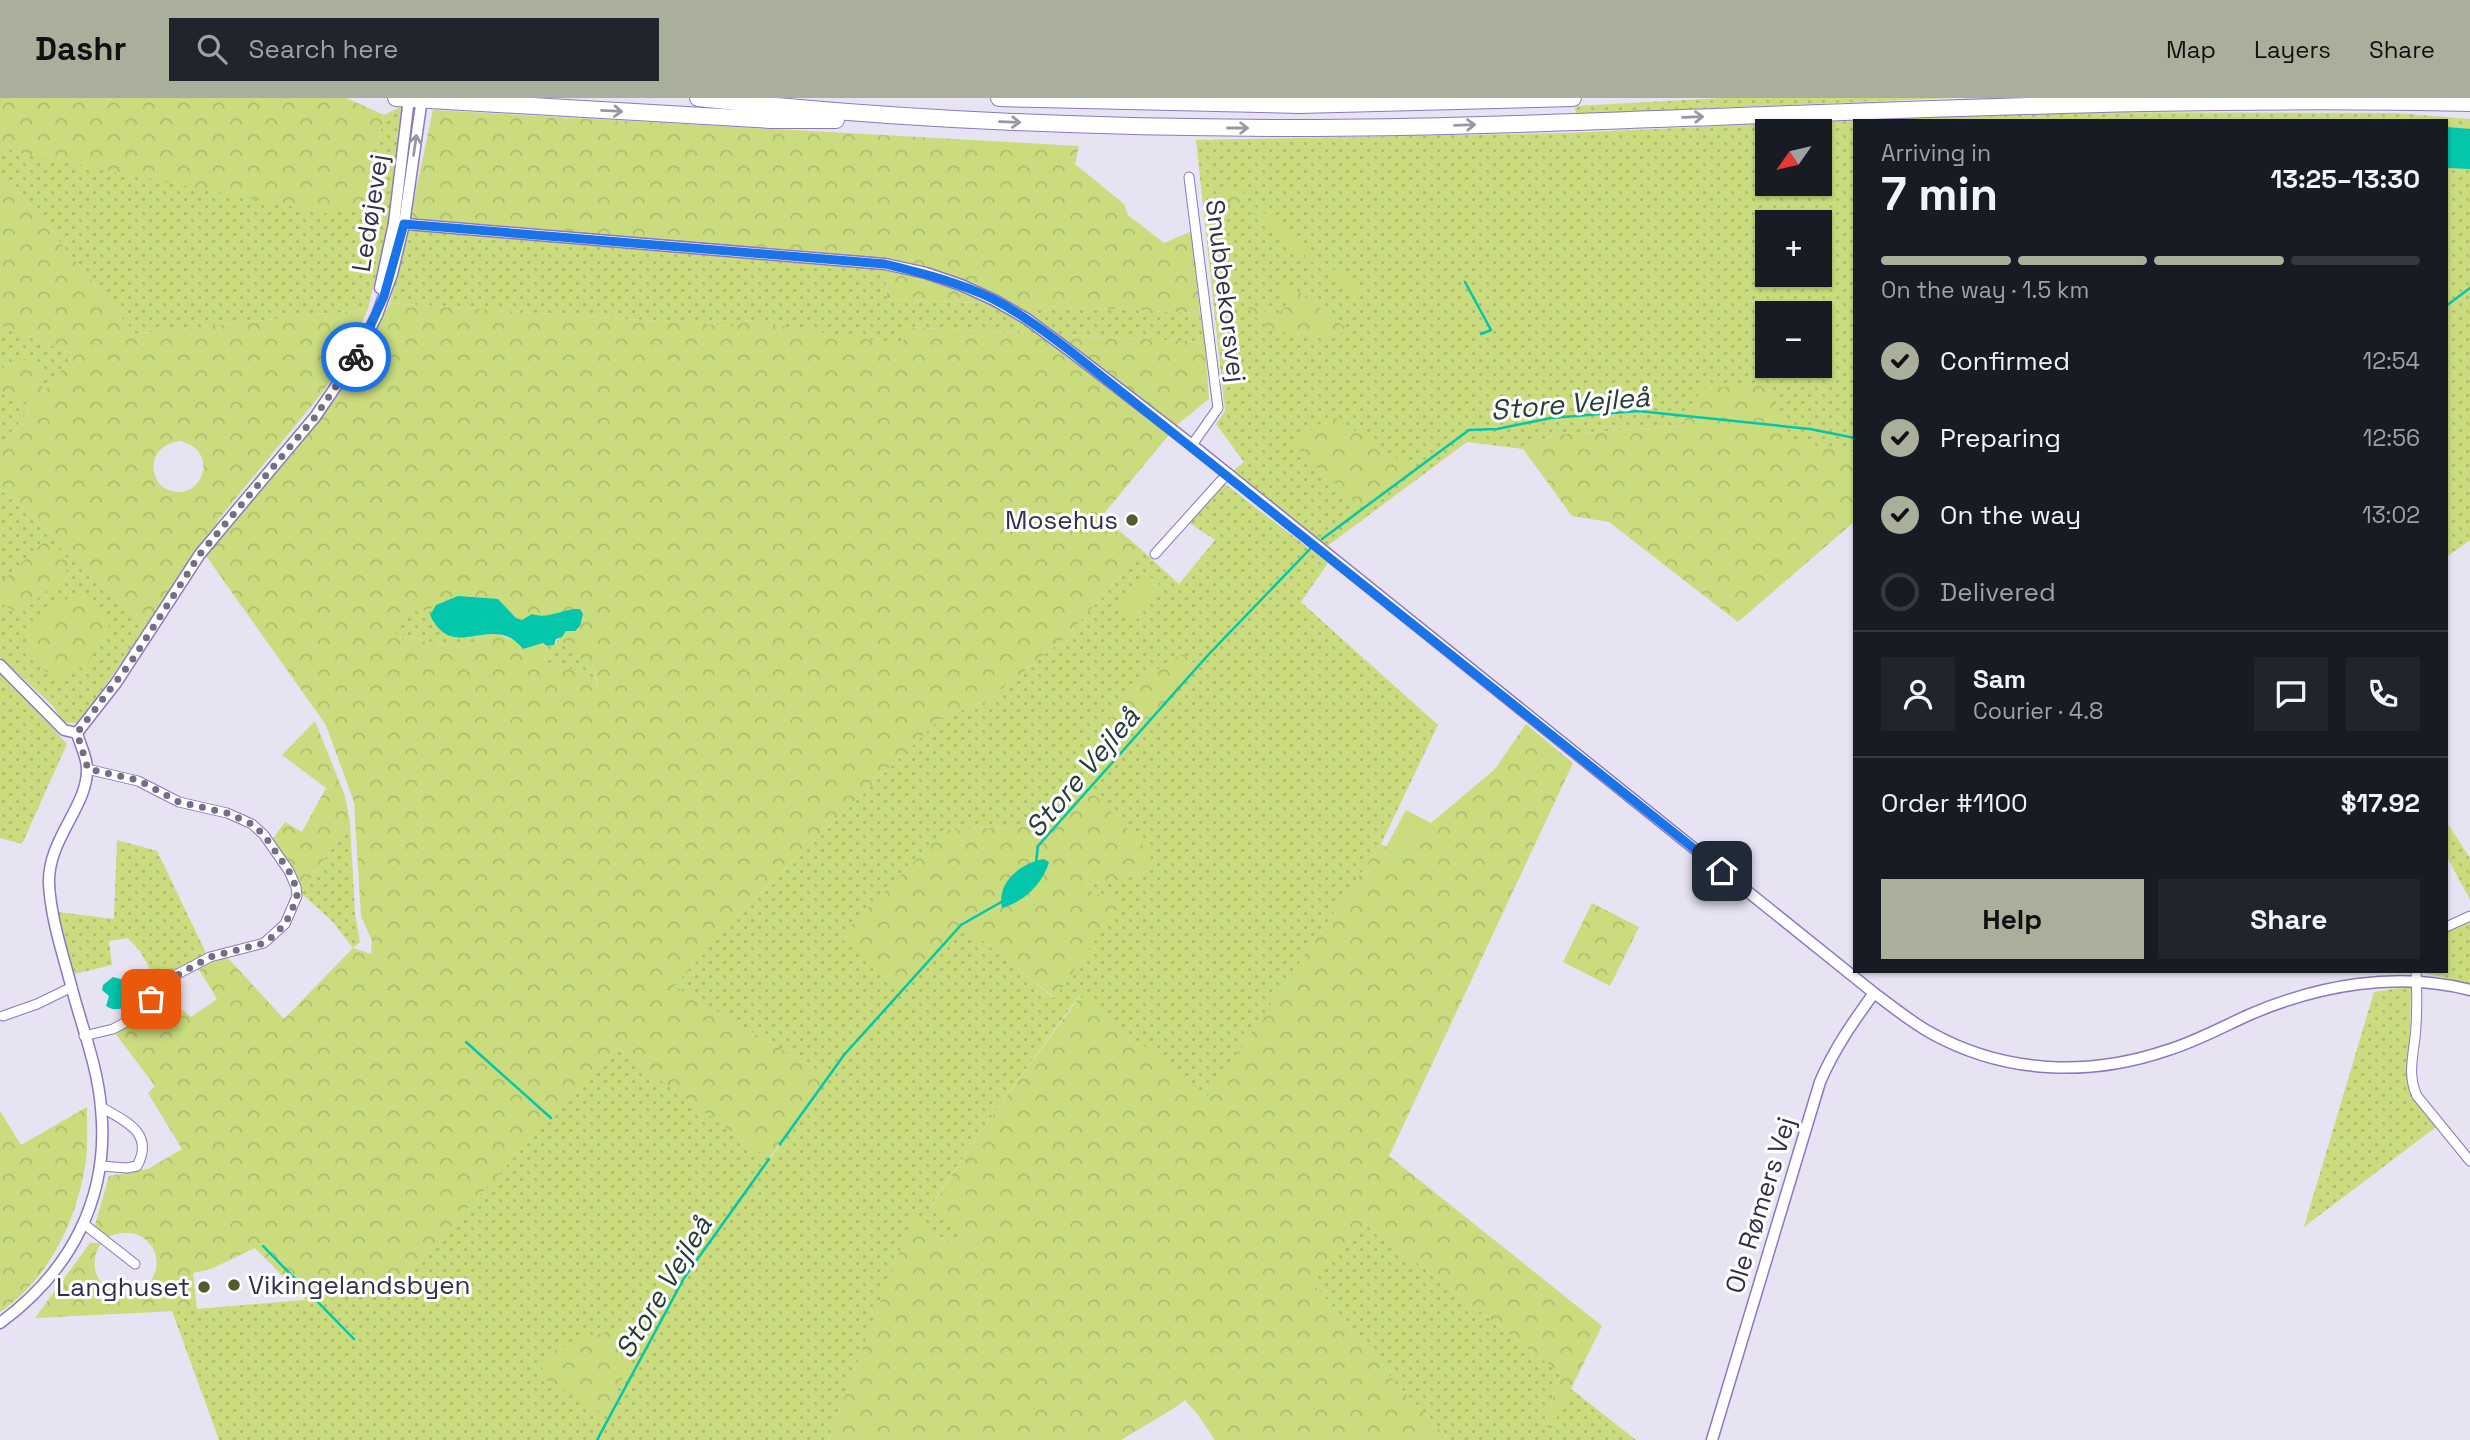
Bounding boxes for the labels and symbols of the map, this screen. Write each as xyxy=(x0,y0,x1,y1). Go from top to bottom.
one-way arrow xyxy=(601,105,623,118)
one-way arrow xyxy=(1681,111,1704,124)
one-way arrow xyxy=(999,115,1022,128)
one-way arrow xyxy=(1453,118,1476,132)
north arrow xyxy=(1755,119,1832,196)
one-way arrow xyxy=(1226,121,1249,135)
one-way arrow xyxy=(409,134,422,157)
street label: Ledøjevej xyxy=(344,152,396,274)
street label: Snubbekorsvej xyxy=(1198,198,1254,384)
courier xyxy=(321,322,391,392)
water label: Store Vejleå xyxy=(1489,378,1652,428)
place label: Mosehus xyxy=(1005,503,1118,537)
marker: Mosehus xyxy=(1124,512,1140,528)
water label: Store Vejleå xyxy=(1017,699,1148,845)
pin xyxy=(1692,841,1752,901)
pin xyxy=(121,969,181,1029)
street label: Ole Rømers Vej xyxy=(1717,1113,1803,1297)
water label: Store Vejleå xyxy=(606,1209,720,1365)
place label: Vikingelandsbyen xyxy=(248,1268,471,1302)
place label: Langhuset xyxy=(56,1270,190,1304)
marker: Vikingelandsbyen xyxy=(226,1277,242,1293)
marker: Langhuset xyxy=(196,1279,212,1295)

